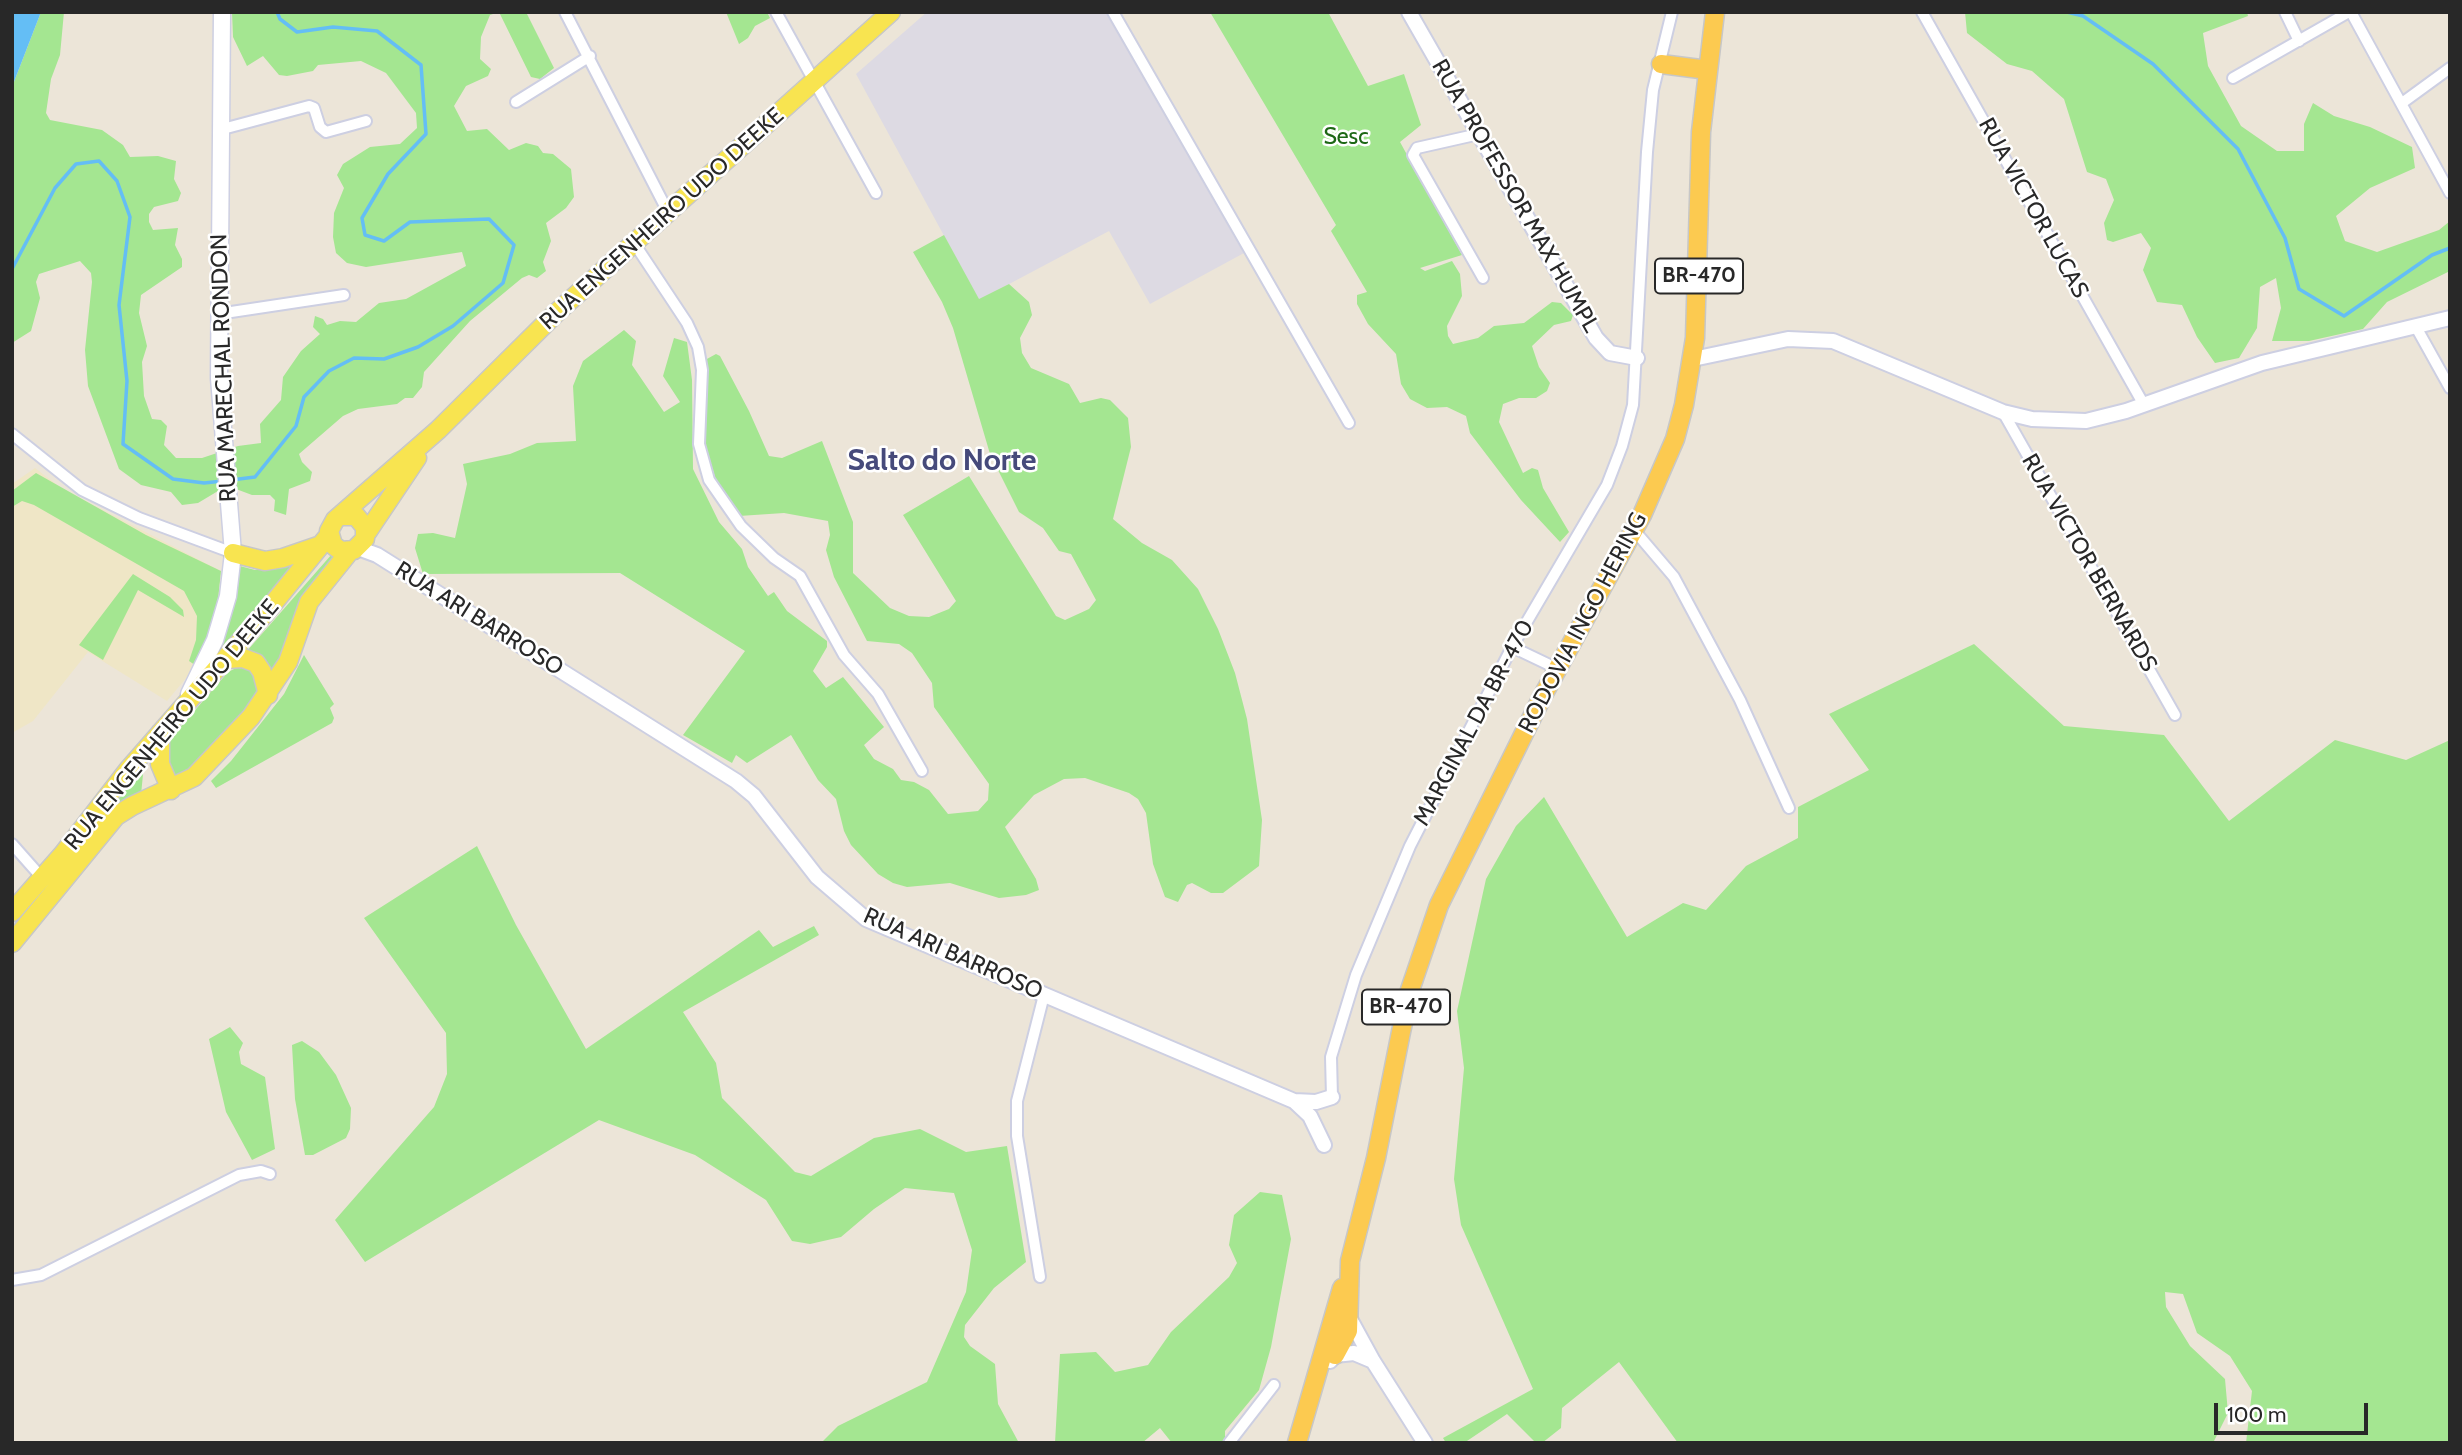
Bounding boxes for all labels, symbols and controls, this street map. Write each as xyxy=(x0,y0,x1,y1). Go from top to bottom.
street label: RUA PROFESSOR MAX HUMPL xyxy=(1425,55,1605,337)
street label: RUA ENGENHEIRO UDO DEEKE xyxy=(534,102,790,336)
street label: RUA VICTOR LUCAS xyxy=(1972,113,2094,303)
park label: Sesc xyxy=(1323,123,1369,151)
street label: RUA MARECHAL RONDON xyxy=(206,233,242,503)
road number: BR-470 xyxy=(1655,258,1743,294)
district label: Salto do Norte xyxy=(848,443,1036,479)
street label: RUA VICTOR BERNARDS xyxy=(2015,449,2163,677)
street label: RODOVIA INGO HERING xyxy=(1513,508,1653,738)
street label: RUA ARI BARROSO xyxy=(390,556,568,682)
street label: RUA ENGENHEIRO UDO DEEKE xyxy=(59,594,285,856)
street label: MARGINAL DA BR-470 xyxy=(1408,615,1540,831)
street label: RUA ARI BARROSO xyxy=(859,902,1047,1006)
road number: BR-470 xyxy=(1362,990,1450,1024)
scale bar xyxy=(2217,1388,2371,1432)
text: 100 m xyxy=(2227,1402,2286,1427)

